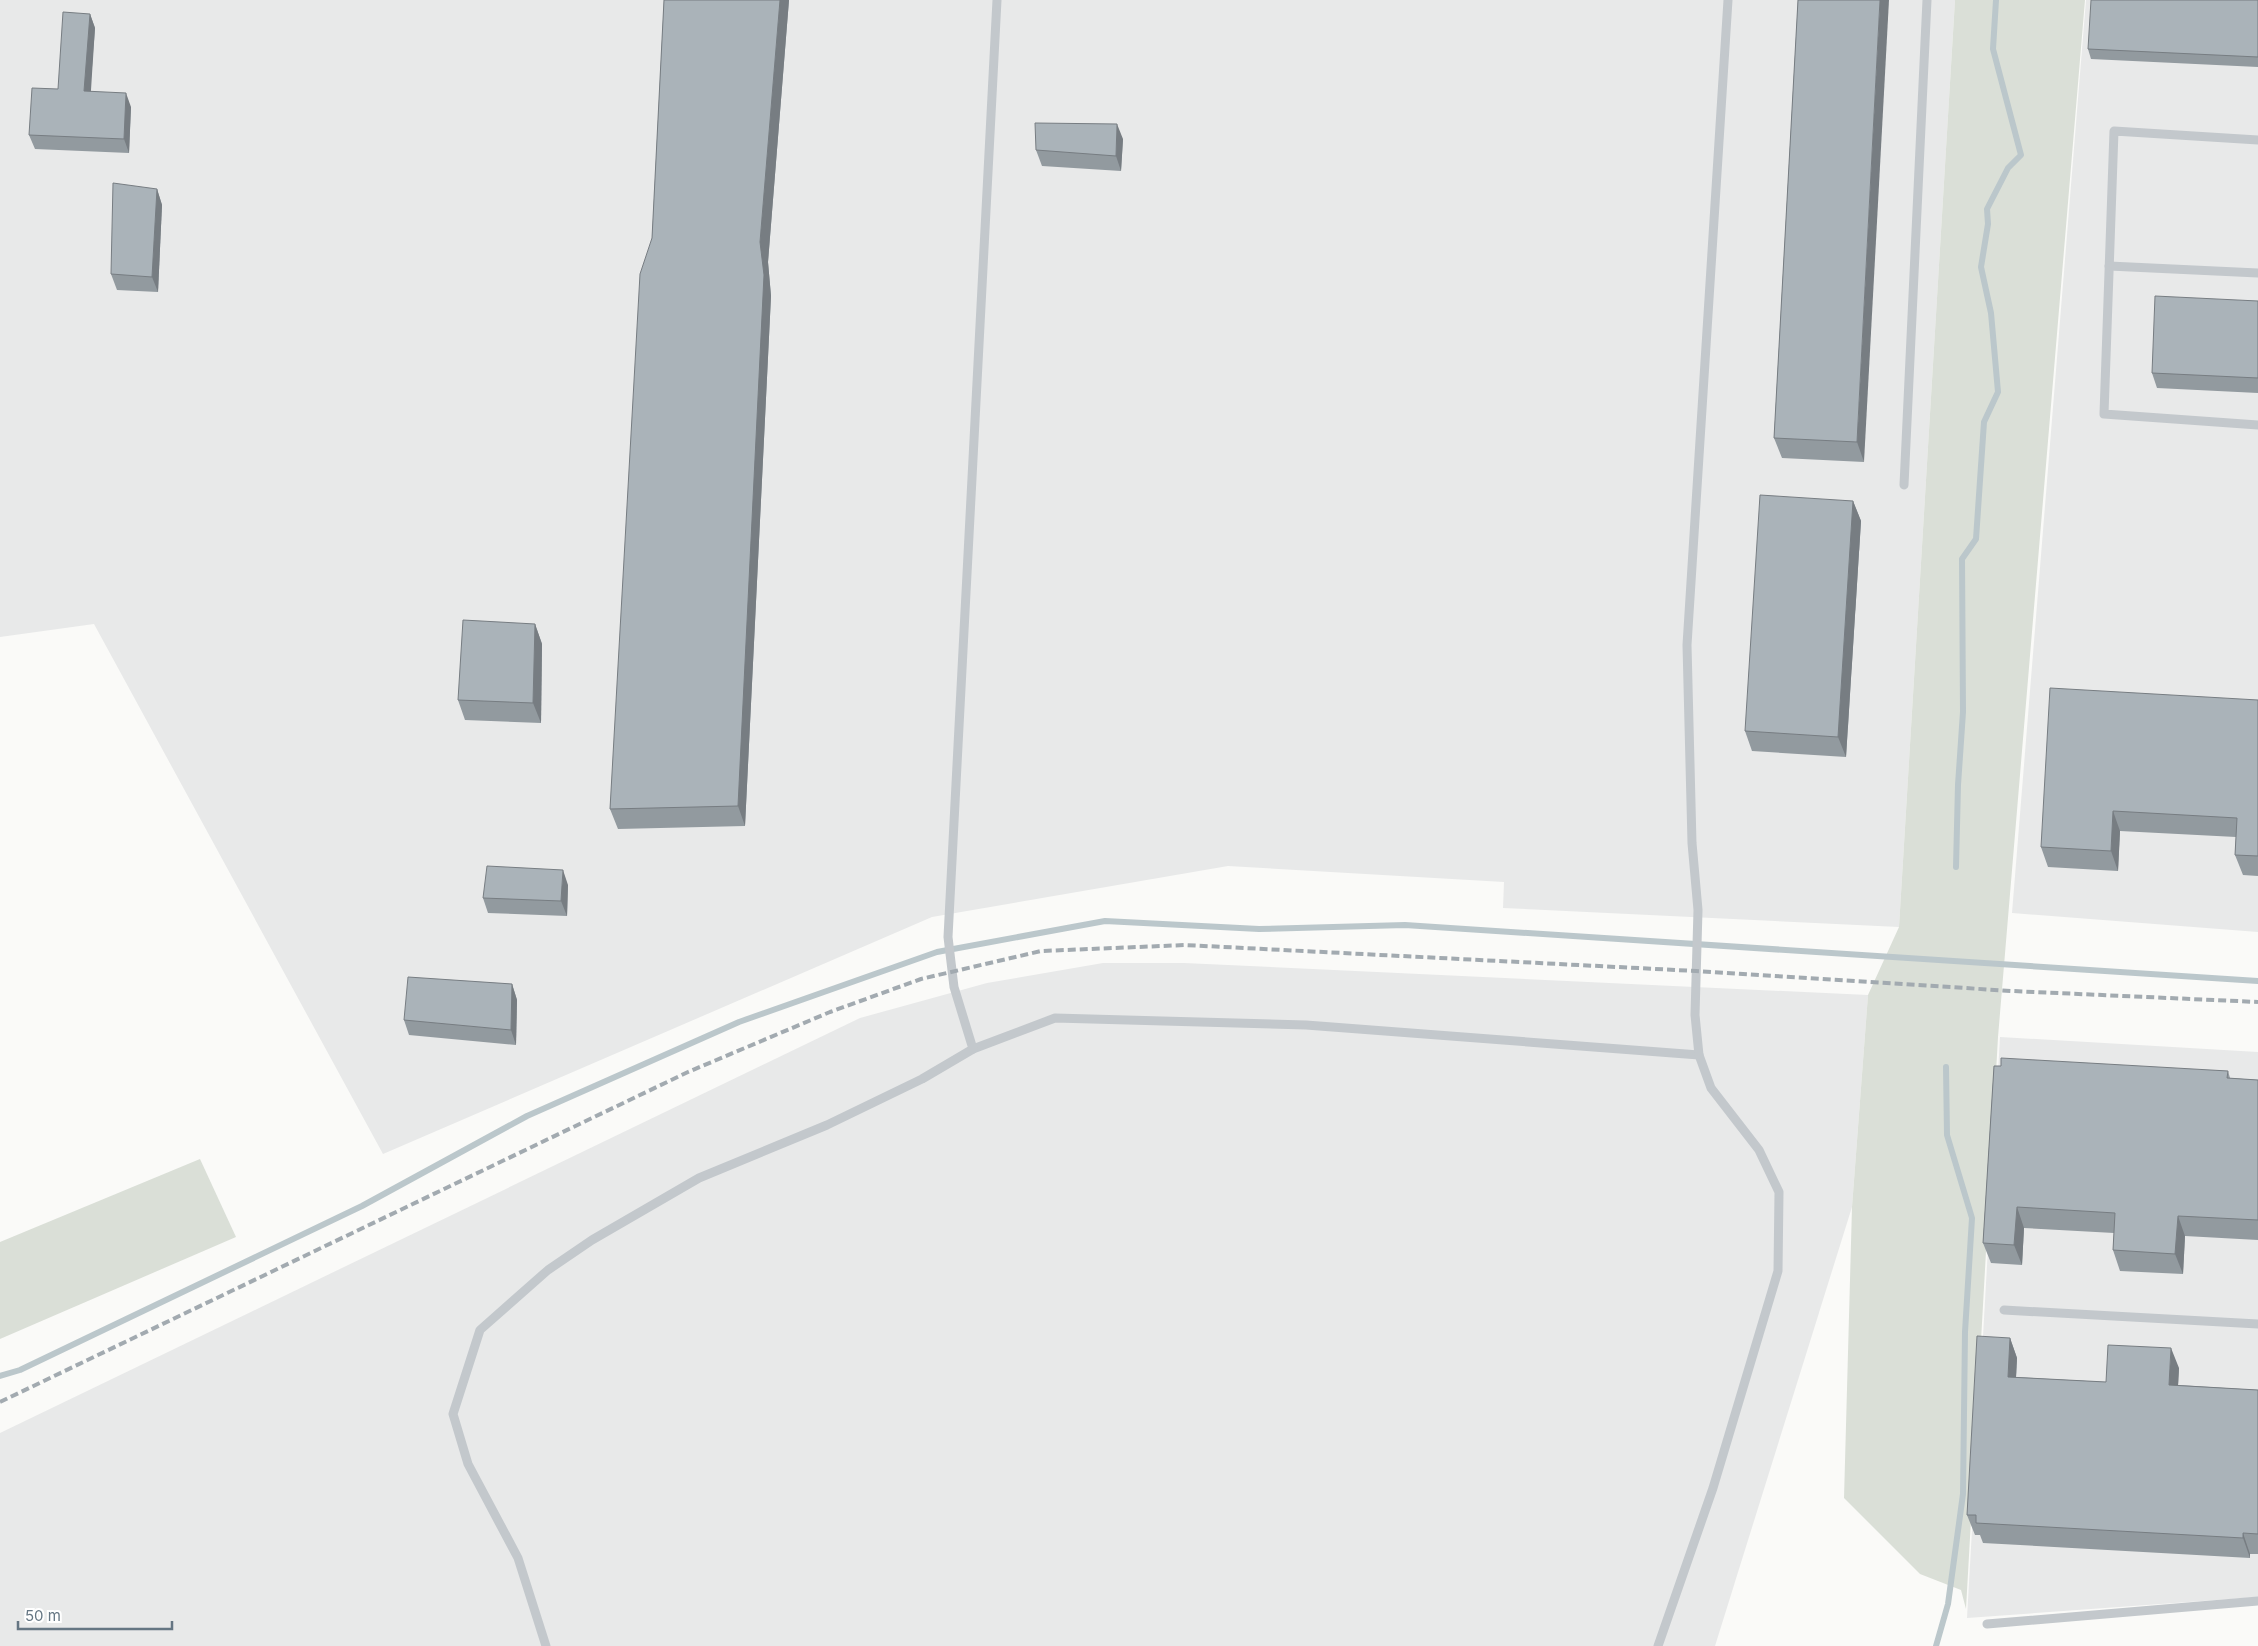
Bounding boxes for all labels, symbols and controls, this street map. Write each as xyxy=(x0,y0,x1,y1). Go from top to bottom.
scale bar xyxy=(18,1598,171,1630)
text: 50 m xyxy=(25,1606,61,1625)

